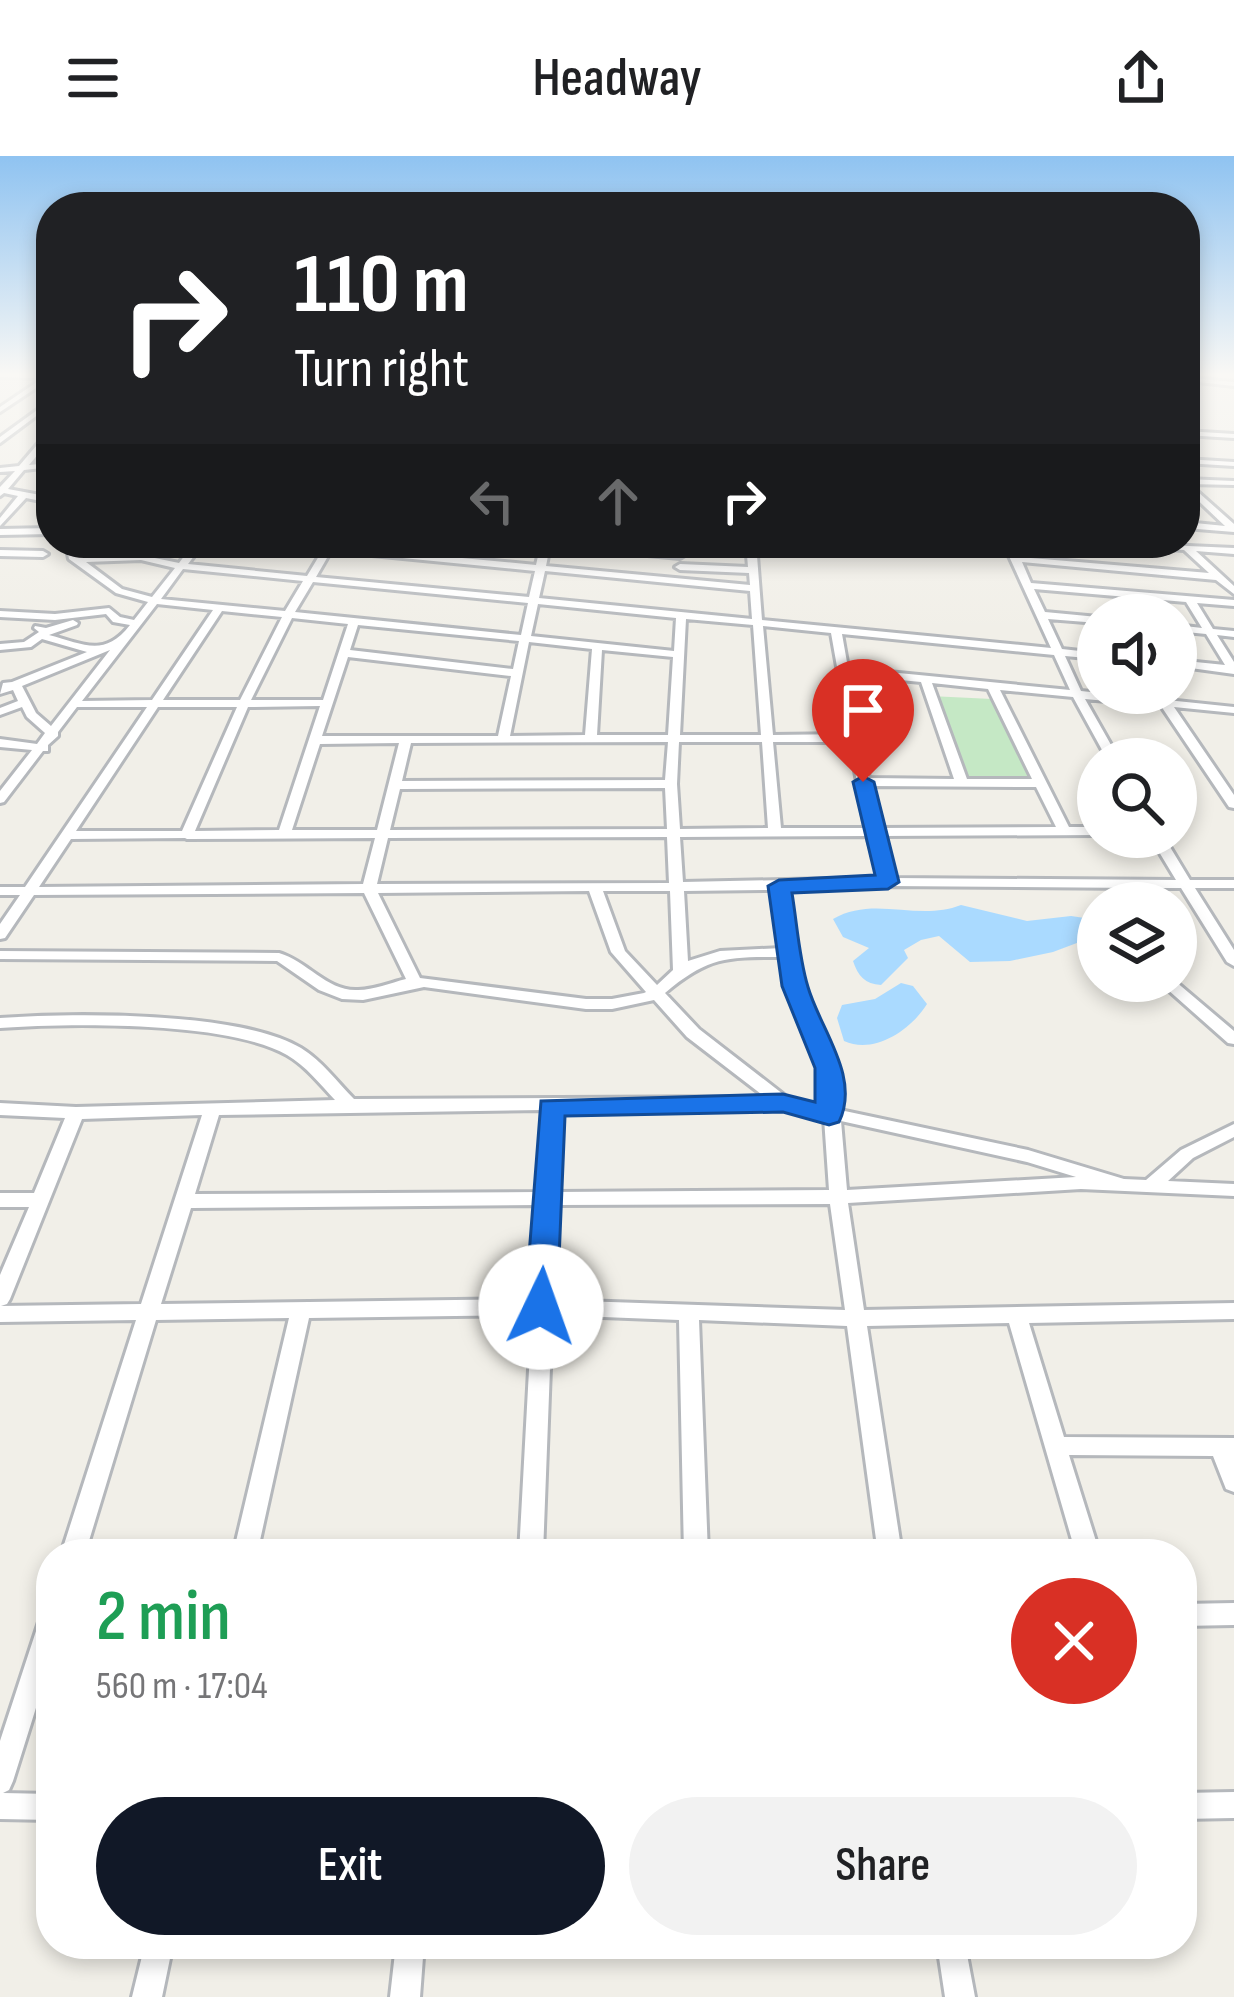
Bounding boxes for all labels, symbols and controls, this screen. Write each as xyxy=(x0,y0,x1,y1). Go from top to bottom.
icon: menu xyxy=(60,45,126,111)
icon: share xyxy=(1108,45,1174,111)
text: Headway xyxy=(532,46,702,111)
text: 110 m xyxy=(294,235,469,336)
icon: right xyxy=(96,240,252,396)
text: Turn right xyxy=(294,337,469,402)
icon: left xyxy=(459,468,525,534)
icon: ahead xyxy=(585,468,651,534)
icon: right xyxy=(711,468,777,534)
map controls xyxy=(1077,594,1197,1002)
button: sound xyxy=(1077,594,1197,714)
pin xyxy=(812,659,914,782)
icon: arrive xyxy=(830,677,896,743)
button: search xyxy=(1077,738,1197,858)
button: layers xyxy=(1077,882,1197,1002)
position arrow xyxy=(478,1244,604,1370)
text: 2 min xyxy=(96,1574,231,1661)
button: close xyxy=(1011,1578,1137,1704)
text: 560 m · 17:04 xyxy=(96,1663,267,1710)
button: Exit xyxy=(96,1797,605,1935)
button: Share xyxy=(629,1797,1137,1935)

